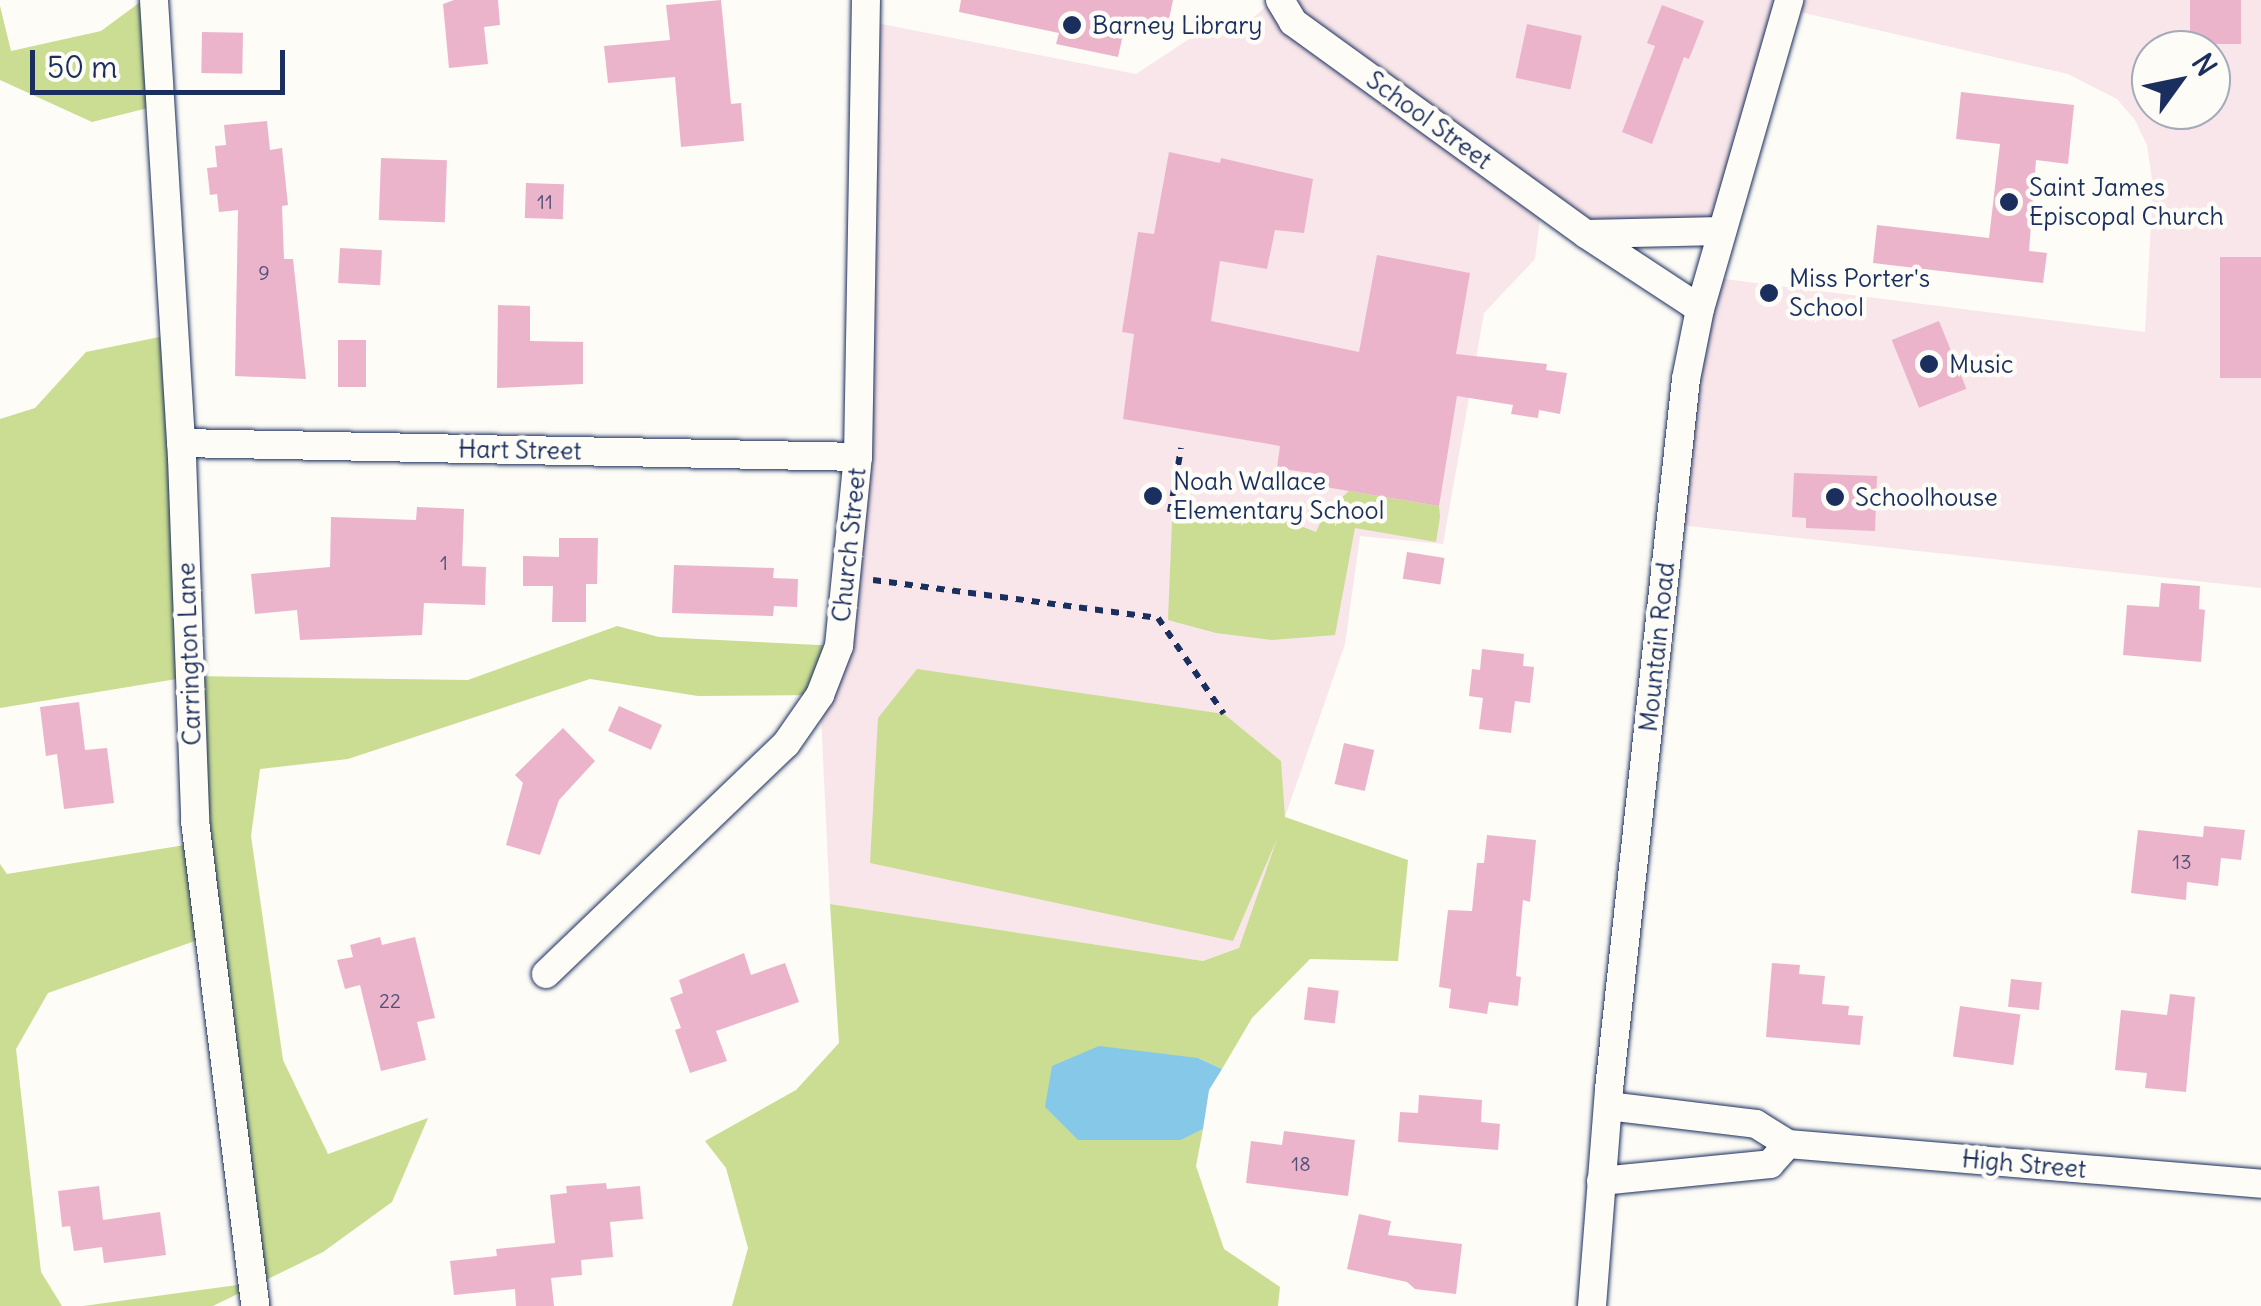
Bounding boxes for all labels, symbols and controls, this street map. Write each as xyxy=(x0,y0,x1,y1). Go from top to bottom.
place label: Barney Library xyxy=(1092,10,1263,40)
marker: Barney Library xyxy=(1061,14,1083,36)
scale bar xyxy=(35,30,290,92)
north arrow xyxy=(2131,30,2231,130)
text: N xyxy=(2184,47,2225,83)
text: 50 m xyxy=(47,48,117,86)
street label: School Street xyxy=(1361,65,1497,175)
place label: Saint James Episcopal Church xyxy=(2029,173,2224,232)
house number: 11 xyxy=(537,189,553,213)
marker: Saint James Episcopal Church xyxy=(1998,191,2020,213)
house number: 9 xyxy=(258,260,270,284)
place label: Miss Porter's School xyxy=(1789,264,1930,323)
marker: Miss Porter's School xyxy=(1758,282,1780,304)
place label: Music xyxy=(1949,349,2013,379)
marker: Music xyxy=(1918,353,1940,375)
street label: Hart Street xyxy=(458,434,582,466)
street label: Church Street xyxy=(826,466,872,624)
place label: Noah Wallace Elementary School xyxy=(1173,467,1384,526)
place label: Schoolhouse xyxy=(1855,482,1998,512)
marker: Noah Wallace Elementary School xyxy=(1142,485,1164,507)
marker: Schoolhouse xyxy=(1824,486,1846,508)
house number: 1 xyxy=(440,550,448,574)
street label: Mountain Road xyxy=(1633,561,1681,733)
street label: Carrington Lane xyxy=(171,562,207,746)
house number: 13 xyxy=(2172,849,2192,873)
house number: 22 xyxy=(379,988,401,1012)
street label: High Street xyxy=(1961,1144,2087,1184)
house number: 18 xyxy=(1291,1151,1311,1175)

